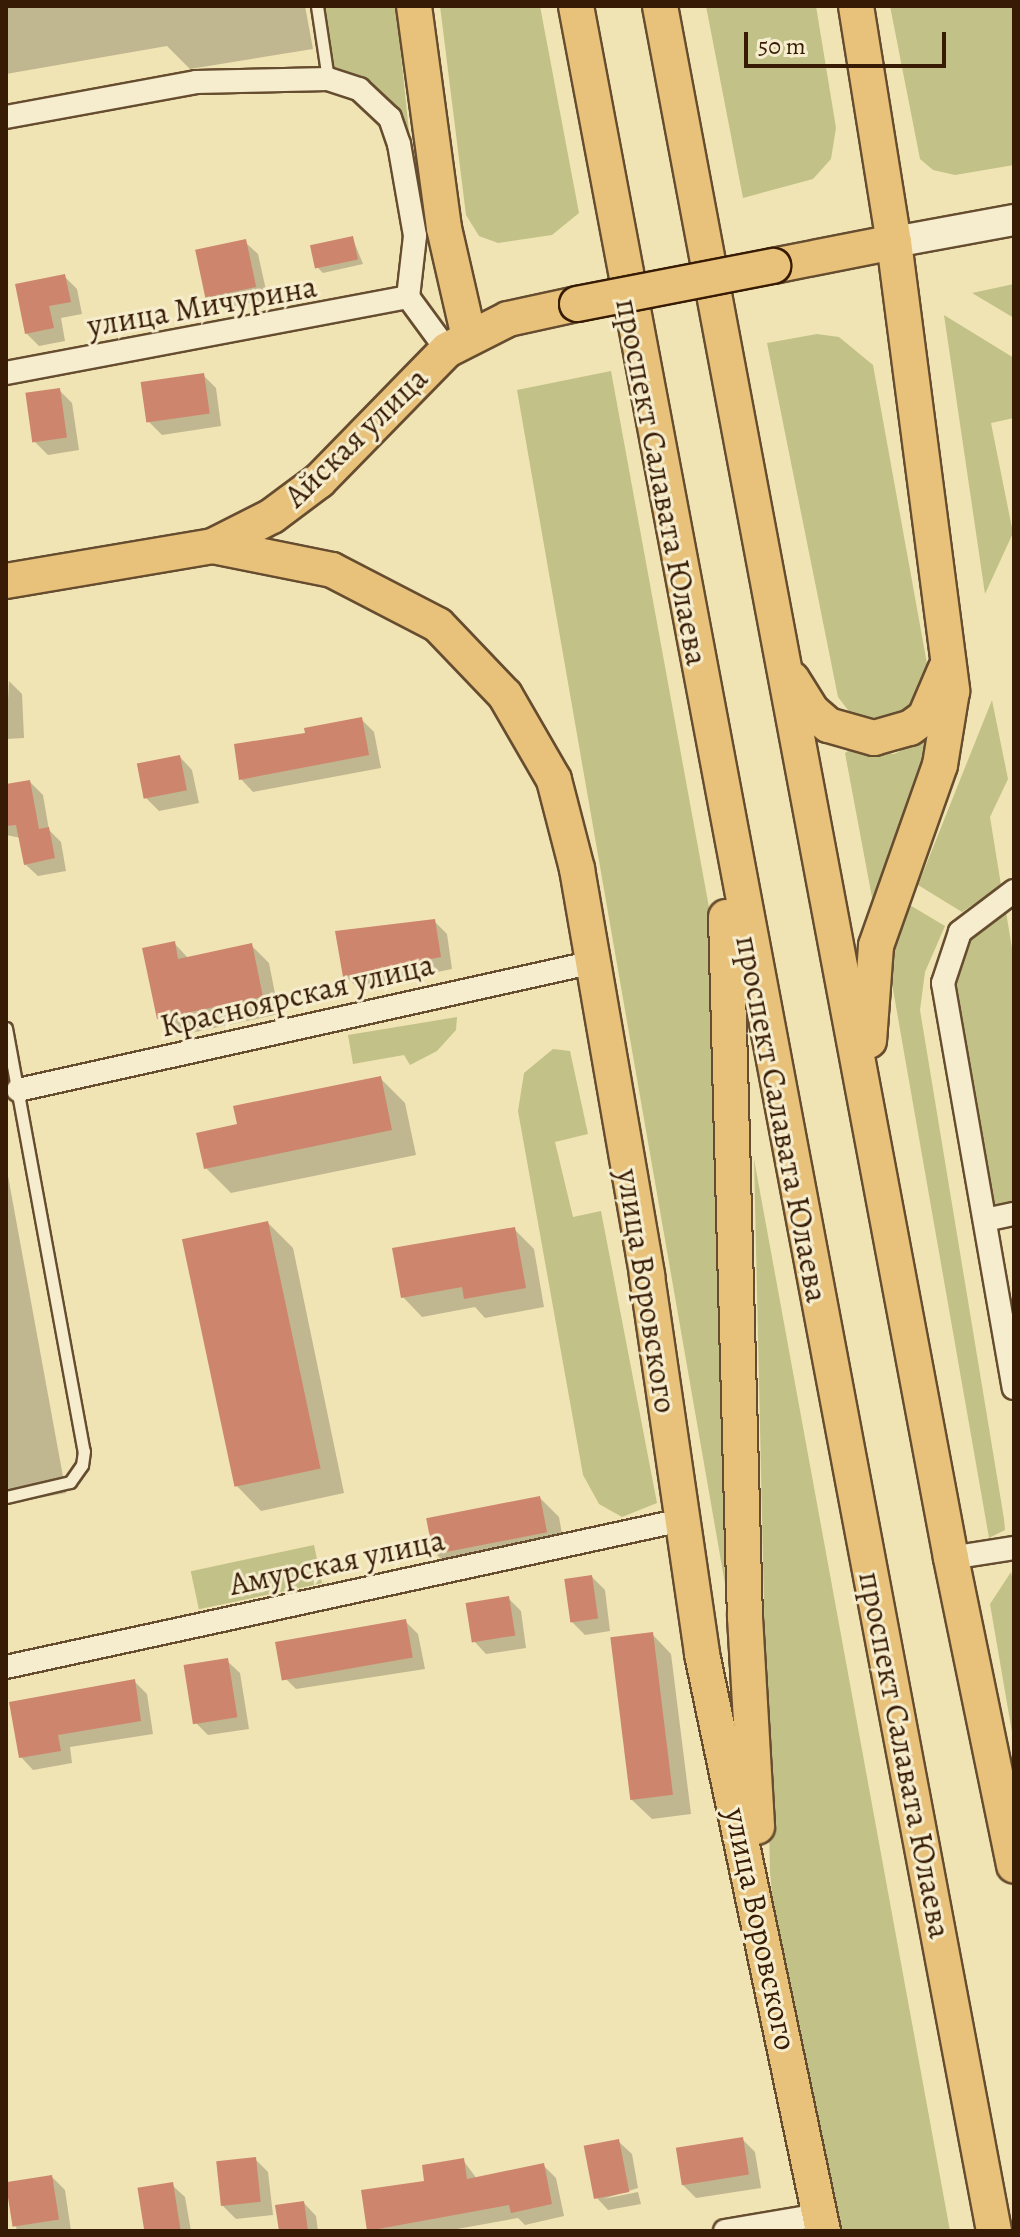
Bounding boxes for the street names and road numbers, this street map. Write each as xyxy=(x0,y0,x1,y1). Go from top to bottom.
street label: улица Мичурина xyxy=(84,267,320,345)
street label: проспект Салавата Юлаева xyxy=(608,295,716,669)
street label: Айская улица xyxy=(276,359,436,515)
street label: проспект Салавата Юлаева xyxy=(728,932,836,1306)
street label: Красноярская улица xyxy=(156,945,438,1045)
street label: улица Воровского xyxy=(609,1166,685,1416)
street label: Амурская улица xyxy=(226,1520,448,1604)
street label: проспект Салавата Юлаева xyxy=(851,1568,959,1942)
street label: улица Воровского xyxy=(717,1804,805,2054)

